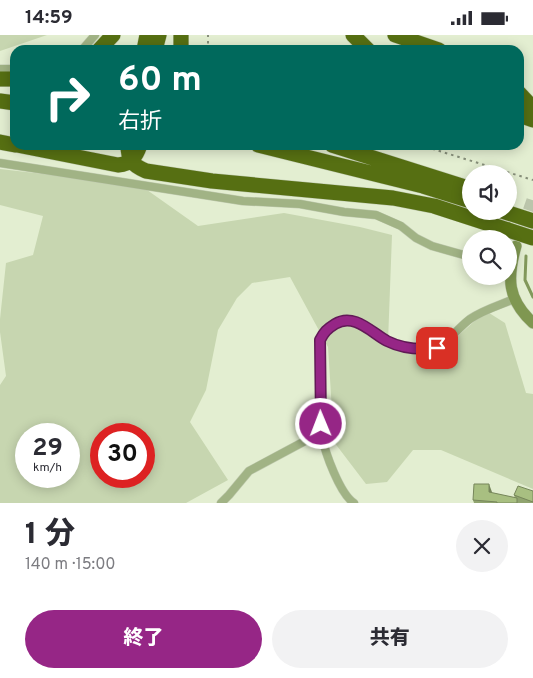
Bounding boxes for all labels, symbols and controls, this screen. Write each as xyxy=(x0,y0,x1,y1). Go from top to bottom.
text: 14:59 xyxy=(25,6,73,30)
text: 60 m xyxy=(118,59,202,103)
icon: right xyxy=(35,65,100,130)
text: 右折 xyxy=(118,109,162,136)
map controls xyxy=(462,165,517,285)
button: sound xyxy=(462,165,517,220)
button: search xyxy=(462,230,517,285)
pin xyxy=(416,327,458,369)
icon: arrive xyxy=(423,334,451,362)
position arrow xyxy=(294,397,346,449)
speed limit sign: 30 xyxy=(90,423,155,488)
text: 29 xyxy=(32,433,63,465)
text: km/h xyxy=(33,460,62,476)
text: 1 分 xyxy=(25,517,75,554)
button: close xyxy=(456,520,508,572)
text: 140 m · 15:00 xyxy=(25,555,116,575)
button: 終了 xyxy=(25,610,262,668)
button: 共有 xyxy=(272,610,508,668)

